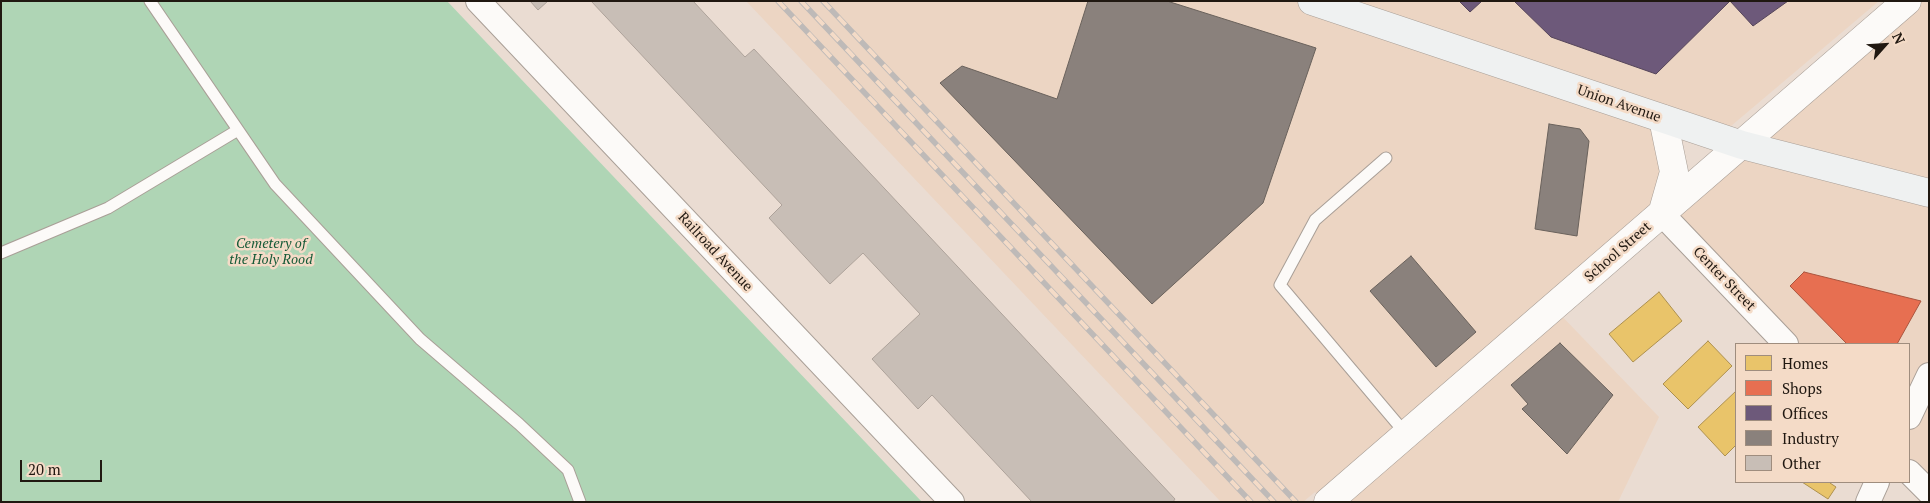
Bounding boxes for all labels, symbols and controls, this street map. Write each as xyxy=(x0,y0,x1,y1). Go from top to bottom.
north arrow xyxy=(1860,20,1910,70)
text: N xyxy=(1888,29,1910,47)
street label: Union Avenue xyxy=(1575,82,1663,126)
street label: Railroad Avenue xyxy=(674,209,756,295)
street label: School Street xyxy=(1581,219,1655,285)
park label: Cemetery of the Holy Rood xyxy=(229,236,313,268)
street label: Center Street xyxy=(1689,244,1759,314)
legend xyxy=(1735,343,1910,483)
text: Homes xyxy=(1782,353,1828,373)
text: Shops xyxy=(1782,378,1822,398)
text: Offices xyxy=(1782,403,1828,423)
text: Industry xyxy=(1782,428,1839,448)
scale bar xyxy=(22,450,105,482)
text: Other xyxy=(1782,453,1821,473)
text: 20 m xyxy=(28,459,61,479)

